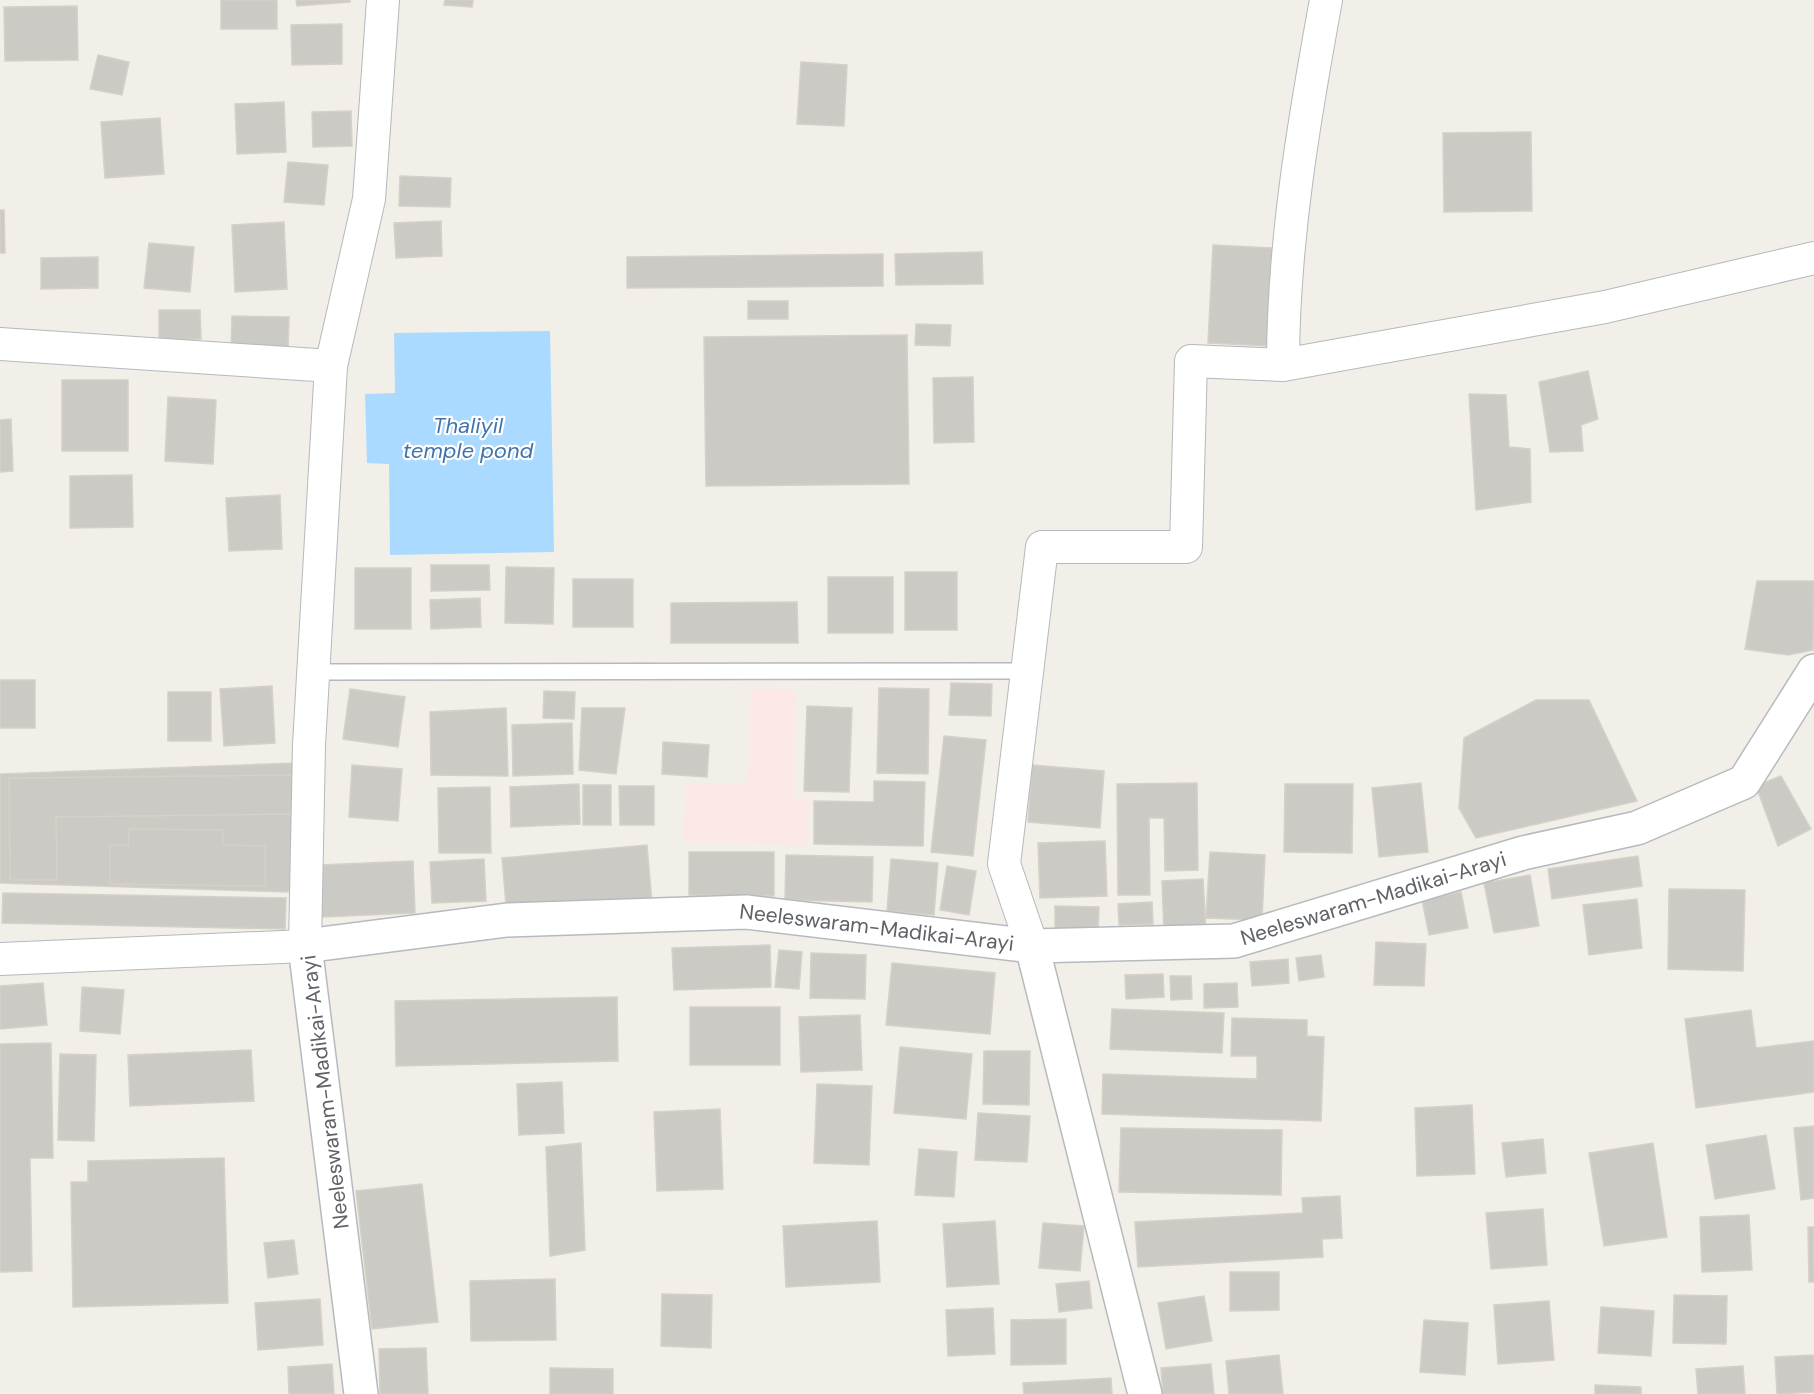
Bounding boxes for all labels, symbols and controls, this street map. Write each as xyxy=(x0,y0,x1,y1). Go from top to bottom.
water label: Thaliyil temple pond xyxy=(403,411,534,465)
street label: Neeleswaram-Madikai-Arayi xyxy=(1237,845,1510,952)
street label: Neeleswaram-Madikai-Arayi xyxy=(738,897,1016,958)
street label: Neeleswaram-Madikai-Arayi xyxy=(294,953,356,1231)

